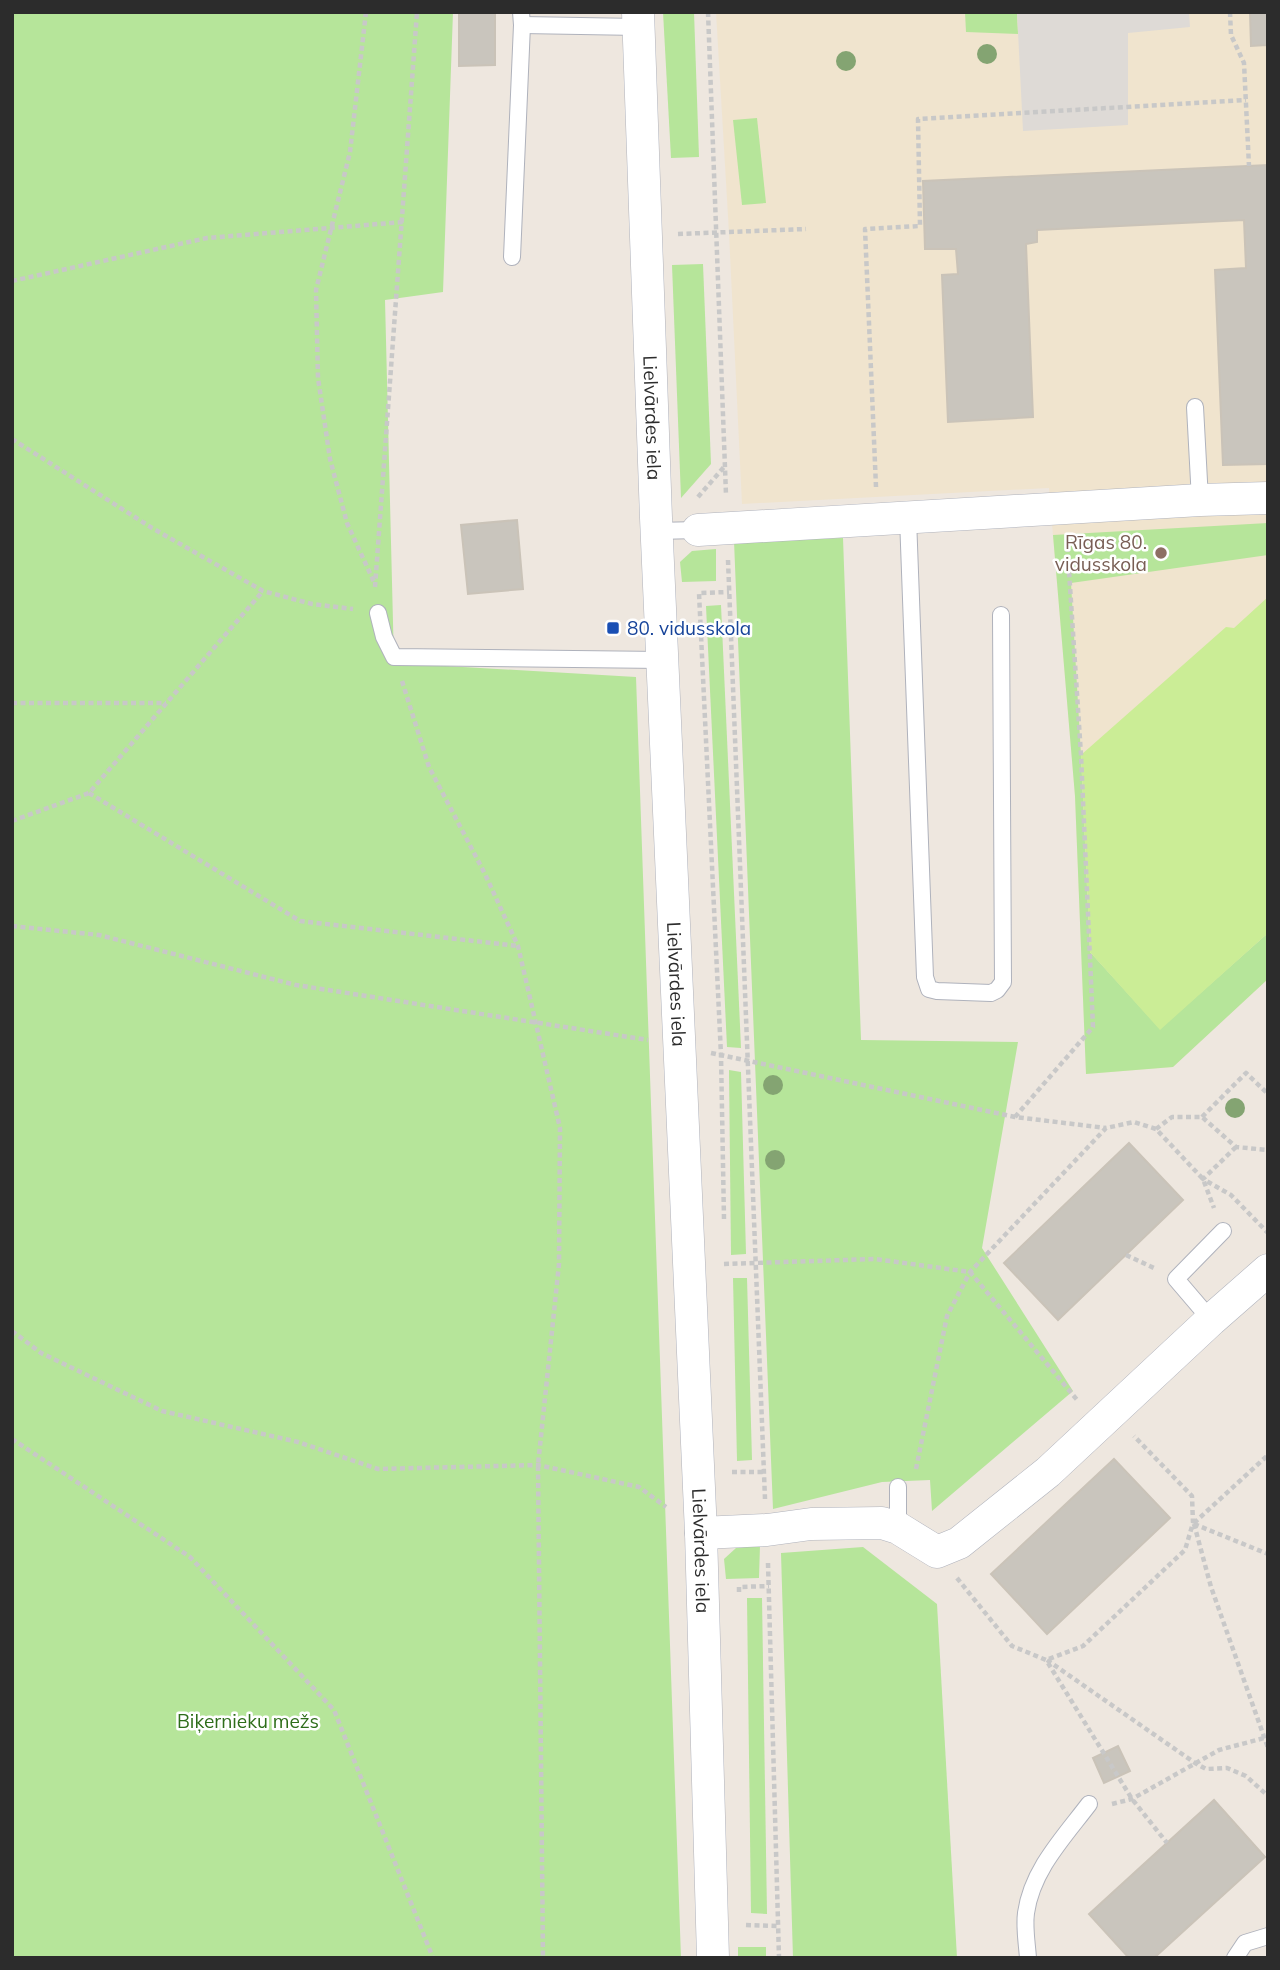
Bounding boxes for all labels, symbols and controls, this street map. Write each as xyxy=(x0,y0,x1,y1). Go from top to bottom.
street label: Lielvārdes iela xyxy=(638,355,667,481)
place label: Rīgas 80. vidusskola xyxy=(1055,530,1147,576)
marker: Rīgas 80. vidusskola xyxy=(1153,545,1169,561)
place label: 80. vidusskola xyxy=(627,616,751,640)
marker: 80. vidusskola xyxy=(605,620,621,636)
street label: Lielvārdes iela xyxy=(662,921,691,1047)
street label: Lielvārdes iela xyxy=(687,1488,715,1613)
park label: Biķernieku mežs xyxy=(177,1709,319,1734)

